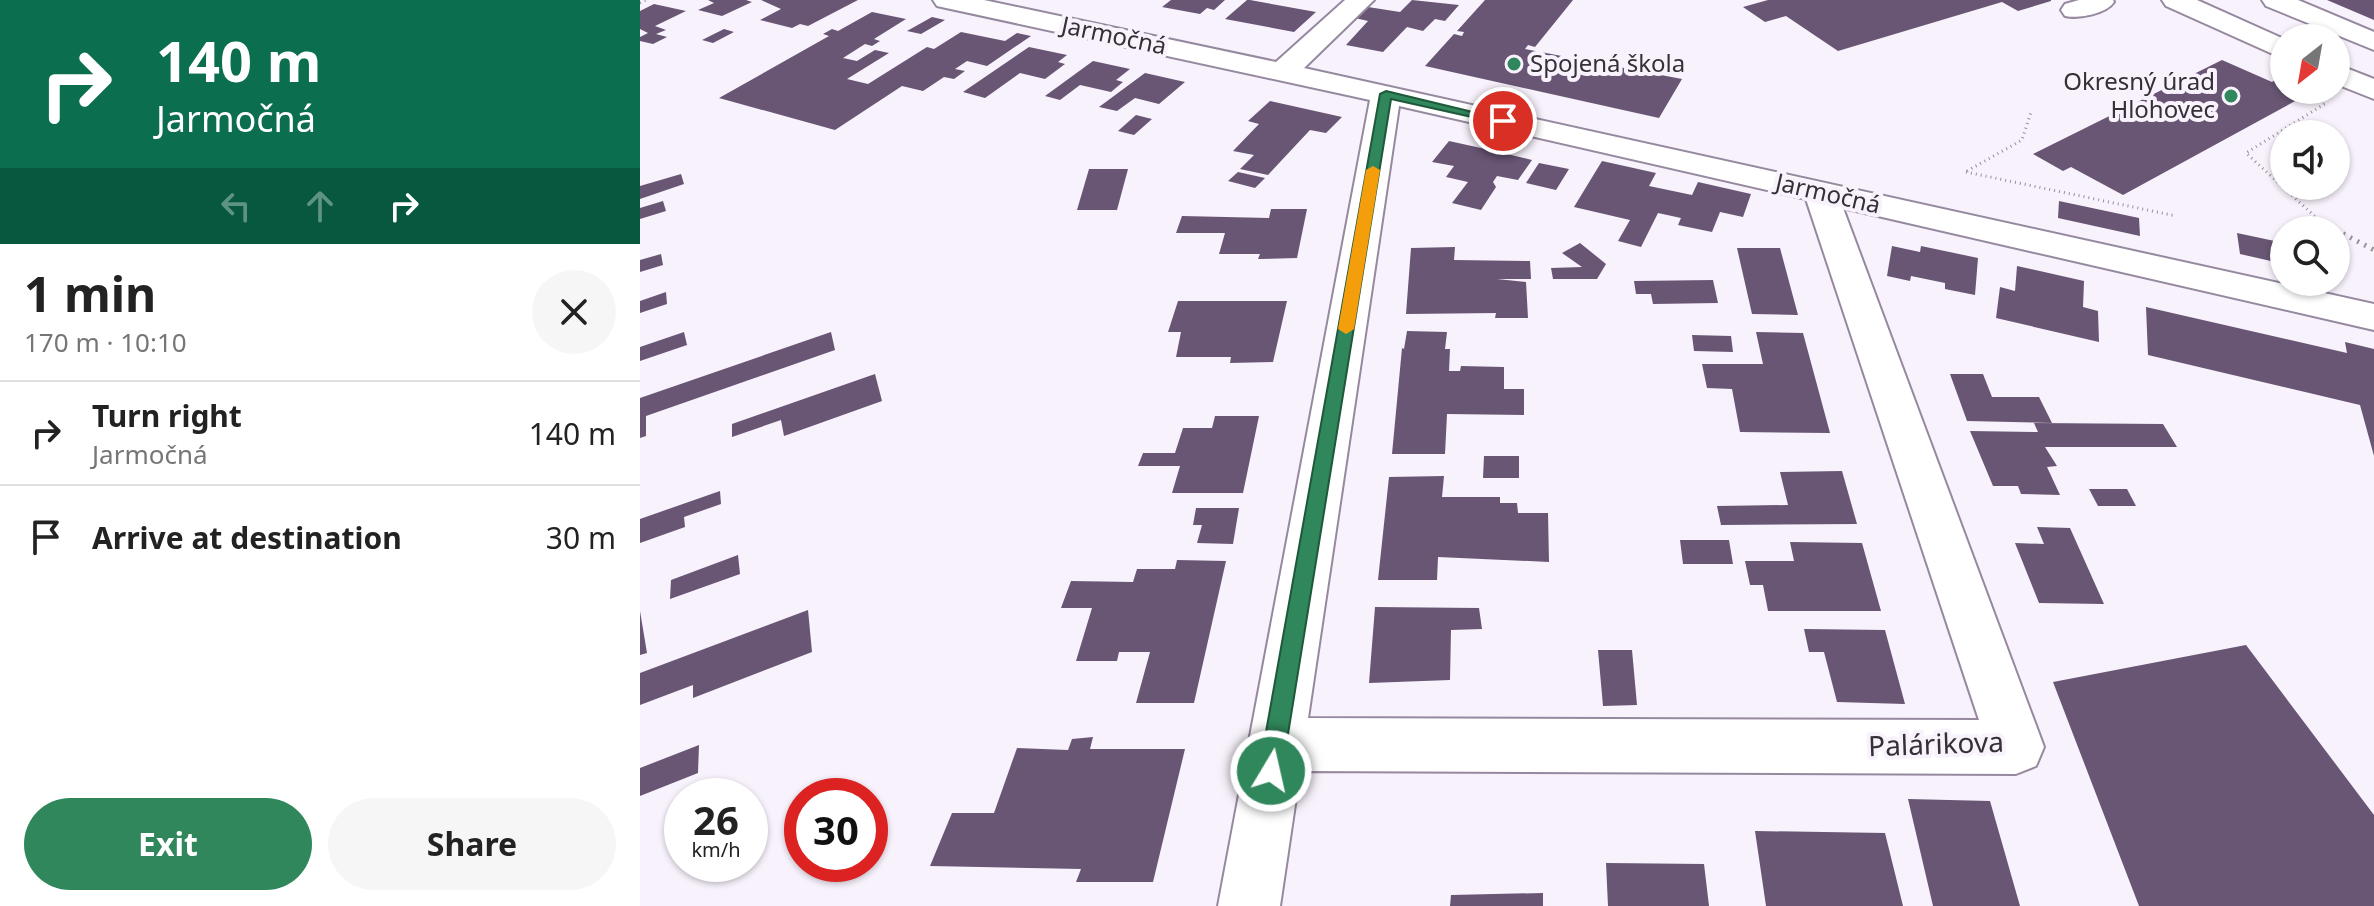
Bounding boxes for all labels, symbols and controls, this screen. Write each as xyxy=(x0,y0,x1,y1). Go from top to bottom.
street label: Jarmočná xyxy=(1057,7,1170,62)
text: 140 m xyxy=(156,22,321,98)
north arrow xyxy=(2270,24,2350,104)
map controls xyxy=(2270,24,2350,296)
icon: right xyxy=(24,32,128,136)
place label: Spojená škola xyxy=(1530,46,1685,79)
marker: Spojená škola xyxy=(1505,55,1523,73)
place label: Okresný úrad Hlohovec xyxy=(2063,64,2215,125)
pin xyxy=(1469,87,1537,155)
marker: Okresný úrad Hlohovec xyxy=(2222,87,2240,105)
text: Jarmočná xyxy=(156,94,316,143)
icon: arrive xyxy=(1481,99,1525,143)
button: sound xyxy=(2270,120,2350,200)
street label: Jarmočná xyxy=(1771,164,1884,221)
icon: left xyxy=(214,184,258,228)
icon: ahead xyxy=(298,184,342,228)
icon: right xyxy=(382,184,426,228)
button: search xyxy=(2270,216,2350,296)
text: 1 min xyxy=(24,261,156,326)
button: close xyxy=(532,270,616,354)
text: 170 m · 10:10 xyxy=(24,324,187,360)
text: Turn right xyxy=(92,395,242,436)
icon: right xyxy=(24,411,68,455)
text: 140 m xyxy=(529,413,616,454)
text: Jarmočná xyxy=(92,436,208,472)
icon: arrive xyxy=(24,515,68,559)
text: Arrive at destination xyxy=(92,517,402,558)
text: 30 m xyxy=(546,517,616,558)
street label: Palárikova xyxy=(1868,722,2004,764)
position arrow xyxy=(1229,729,1313,813)
speed limit sign: 30 xyxy=(784,778,888,882)
text: 26 xyxy=(693,792,739,847)
button: Exit xyxy=(24,798,312,890)
button: Share xyxy=(328,798,616,890)
text: km/h xyxy=(691,836,741,863)

